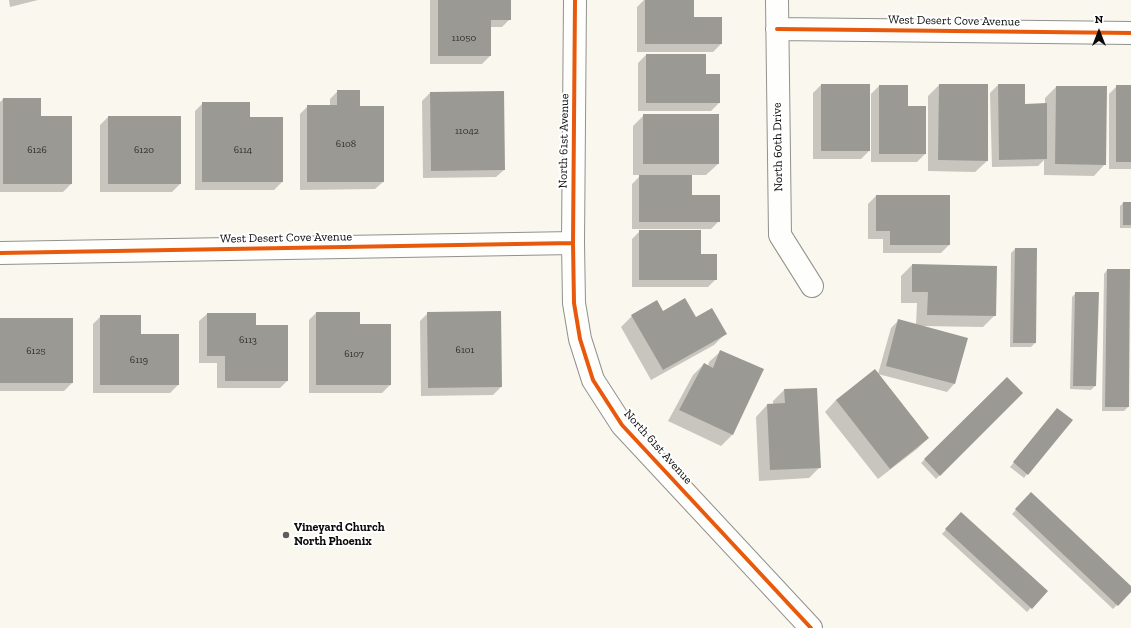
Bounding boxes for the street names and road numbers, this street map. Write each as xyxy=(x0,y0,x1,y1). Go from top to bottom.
street label: West Desert Cove Avenue xyxy=(888,13,1020,29)
street label: North 61st Avenue xyxy=(556,93,572,189)
street label: North 60th Drive xyxy=(770,102,786,192)
street label: West Desert Cove Avenue xyxy=(220,230,352,246)
street label: North 61st Avenue xyxy=(621,407,695,487)

